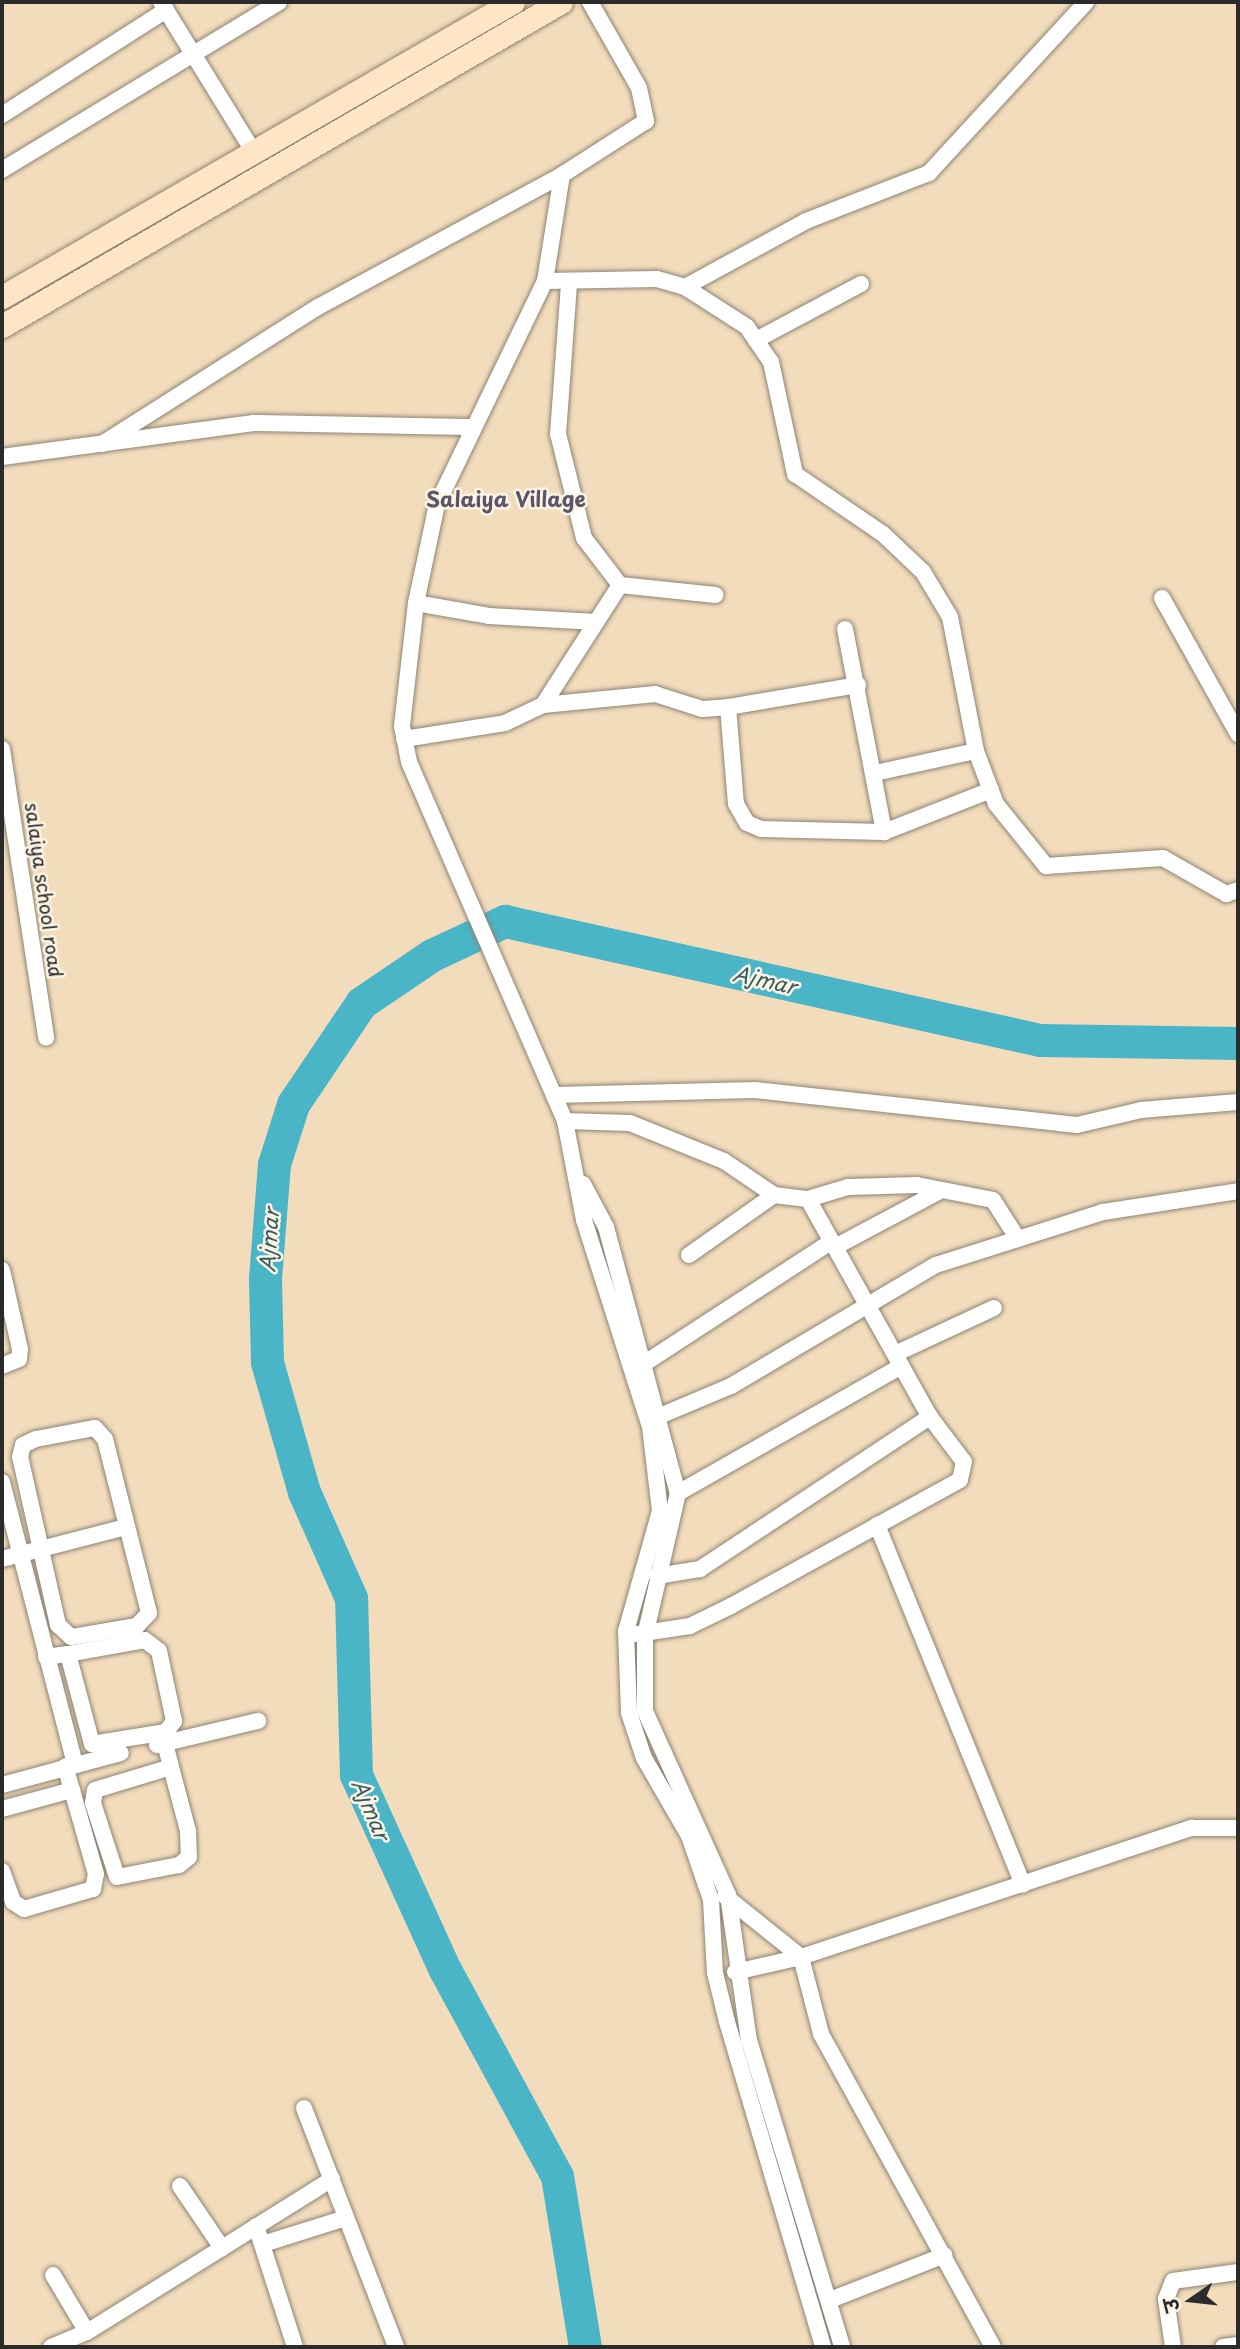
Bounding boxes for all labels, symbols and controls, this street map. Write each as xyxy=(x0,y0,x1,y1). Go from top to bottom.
district label: Salaiya Village xyxy=(426,485,586,511)
street label: salaiya school road xyxy=(20,801,68,979)
water label: Ajmar xyxy=(731,960,799,998)
water label: Ajmar xyxy=(253,1207,283,1273)
water label: Ajmar xyxy=(348,1775,396,1843)
north arrow xyxy=(1156,2265,1226,2335)
text: उ xyxy=(1156,2296,1186,2315)

